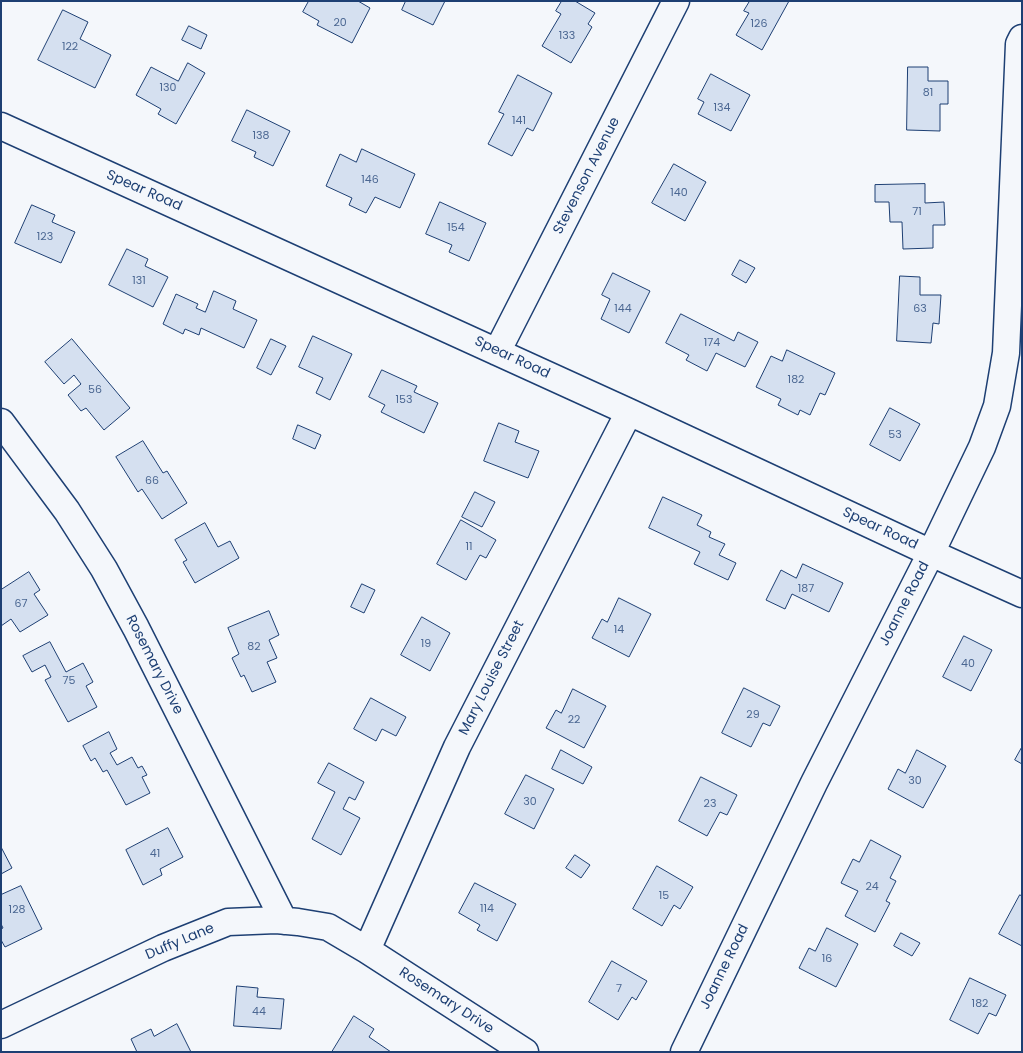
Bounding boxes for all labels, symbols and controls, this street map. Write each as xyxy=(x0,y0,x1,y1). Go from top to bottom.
house number: 20 xyxy=(333,16,347,30)
house number: 126 xyxy=(751,17,767,31)
house number: 133 xyxy=(559,29,575,43)
house number: 122 xyxy=(62,40,78,54)
house number: 130 xyxy=(160,81,176,95)
house number: 81 xyxy=(923,86,933,100)
house number: 134 xyxy=(714,101,730,115)
house number: 141 xyxy=(512,114,526,128)
street label: Stevenson Avenue xyxy=(550,115,624,237)
house number: 138 xyxy=(253,129,269,143)
street label: Spear Road xyxy=(103,167,185,215)
house number: 146 xyxy=(361,173,379,187)
house number: 140 xyxy=(670,186,688,200)
house number: 71 xyxy=(912,205,922,219)
house number: 154 xyxy=(447,221,465,235)
house number: 123 xyxy=(37,230,53,244)
house number: 131 xyxy=(132,274,146,288)
house number: 144 xyxy=(614,302,632,316)
house number: 63 xyxy=(913,302,927,316)
street label: Spear Road xyxy=(472,333,552,383)
house number: 174 xyxy=(704,336,720,350)
house number: 182 xyxy=(788,373,804,387)
house number: 56 xyxy=(88,383,102,397)
house number: 153 xyxy=(396,393,412,407)
house number: 53 xyxy=(888,428,902,442)
house number: 66 xyxy=(145,474,159,488)
street label: Spear Road xyxy=(840,504,920,554)
house number: 11 xyxy=(465,540,473,554)
street label: Joanne Road xyxy=(876,559,934,649)
house number: 187 xyxy=(798,582,814,596)
house number: 67 xyxy=(15,597,27,611)
street label: Rosemary Drive xyxy=(122,613,186,717)
street label: Mary Louise Street xyxy=(456,618,528,738)
house number: 14 xyxy=(614,623,624,637)
house number: 19 xyxy=(421,637,431,651)
house number: 82 xyxy=(247,640,261,654)
house number: 40 xyxy=(961,657,975,671)
house number: 75 xyxy=(63,674,75,688)
house number: 29 xyxy=(746,708,760,722)
house number: 22 xyxy=(568,713,580,727)
house number: 30 xyxy=(908,774,922,788)
house number: 30 xyxy=(523,795,537,809)
house number: 23 xyxy=(704,797,716,811)
house number: 41 xyxy=(150,847,160,861)
house number: 24 xyxy=(865,880,879,894)
house number: 15 xyxy=(659,889,669,903)
house number: 114 xyxy=(480,902,494,916)
house number: 128 xyxy=(9,903,25,917)
street label: Duffy Lane xyxy=(143,920,217,964)
street label: Joanne Road xyxy=(697,922,753,1012)
house number: 16 xyxy=(822,952,832,966)
street label: Rosemary Drive xyxy=(396,964,496,1038)
house number: 7 xyxy=(616,982,622,996)
house number: 182 xyxy=(972,997,988,1011)
house number: 44 xyxy=(252,1005,266,1019)

